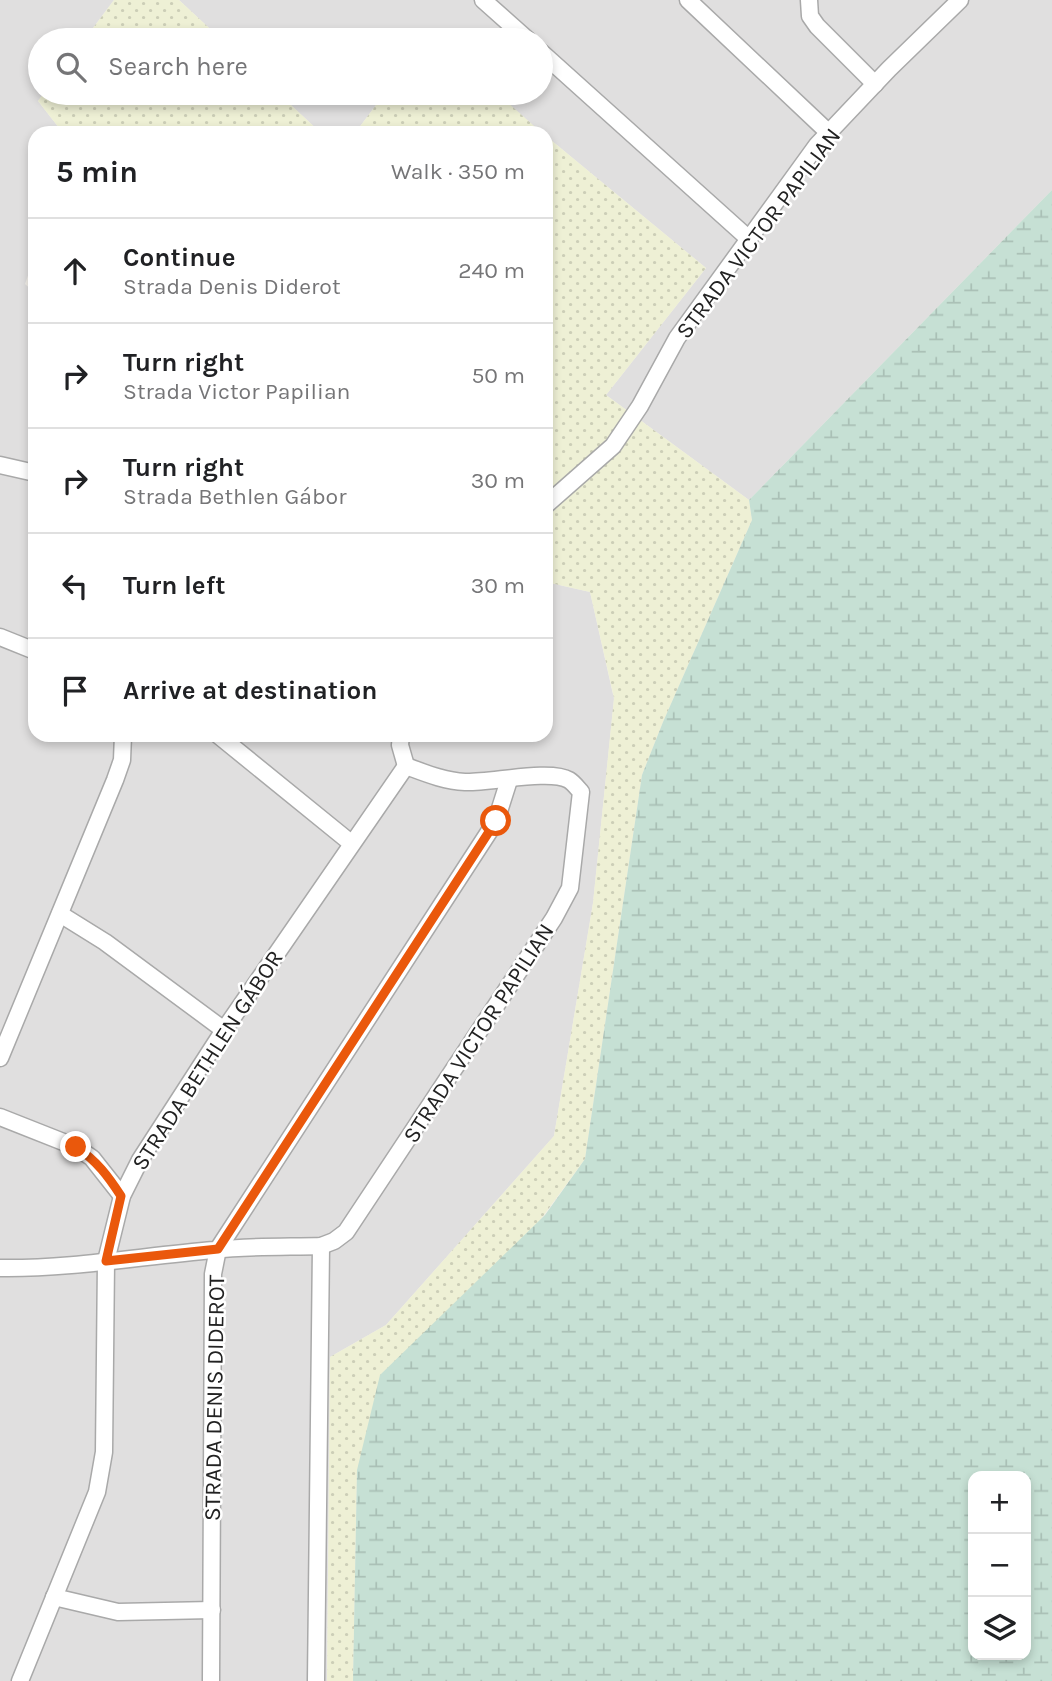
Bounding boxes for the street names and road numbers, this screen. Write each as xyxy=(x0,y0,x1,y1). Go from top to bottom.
street label: STRADA VICTOR PAPILIAN xyxy=(670,123,846,344)
street label: STRADA VICTOR PAPILIAN xyxy=(397,918,560,1148)
street label: STRADA BETHLEN GÁBOR xyxy=(126,945,289,1175)
street label: STRADA DENIS DIDEROT xyxy=(199,1274,230,1521)

